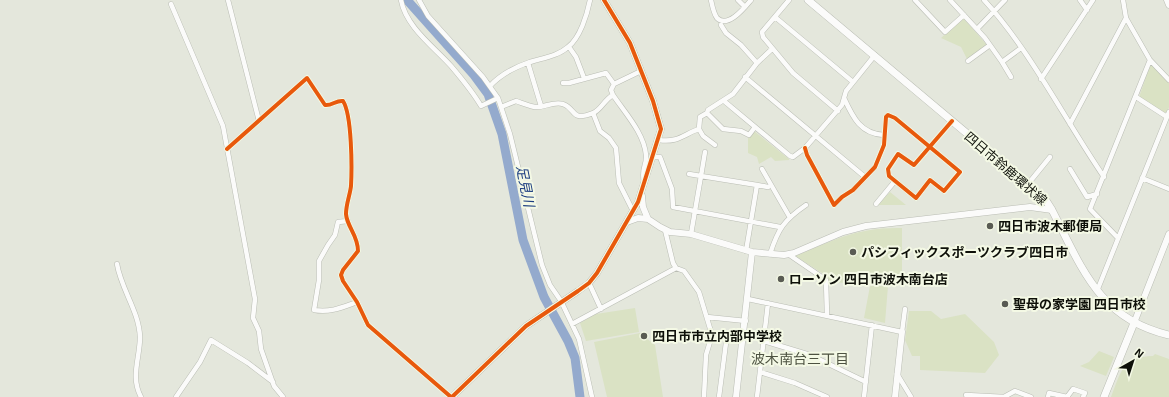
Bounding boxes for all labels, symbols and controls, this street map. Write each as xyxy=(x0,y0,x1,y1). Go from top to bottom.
street label: 四日市鈴鹿環状線 xyxy=(962,128,1050,208)
water label: 足見川 xyxy=(514,164,539,210)
place label: 四日市波木郵便局 xyxy=(998,218,1102,234)
marker: 四日市波木郵便局 xyxy=(985,221,995,231)
place label: パシフィックスポーツクラブ四日市 xyxy=(861,244,1068,260)
marker: パシフィックスポーツクラブ四日市 xyxy=(848,247,858,257)
place label: ローソン 四日市波木南台店 xyxy=(789,271,948,287)
marker: ローソン 四日市波木南台店 xyxy=(776,274,786,284)
place label: 聖母の家学園 四日市校 xyxy=(1013,296,1146,312)
marker: 聖母の家学園 四日市校 xyxy=(1000,299,1010,309)
place label: 四日市市立内部中学校 xyxy=(652,328,782,344)
marker: 四日市市立内部中学校 xyxy=(639,331,649,341)
north arrow xyxy=(1113,341,1153,381)
text: N xyxy=(1132,345,1147,360)
district label: 波木南台三丁目 xyxy=(751,350,849,367)

